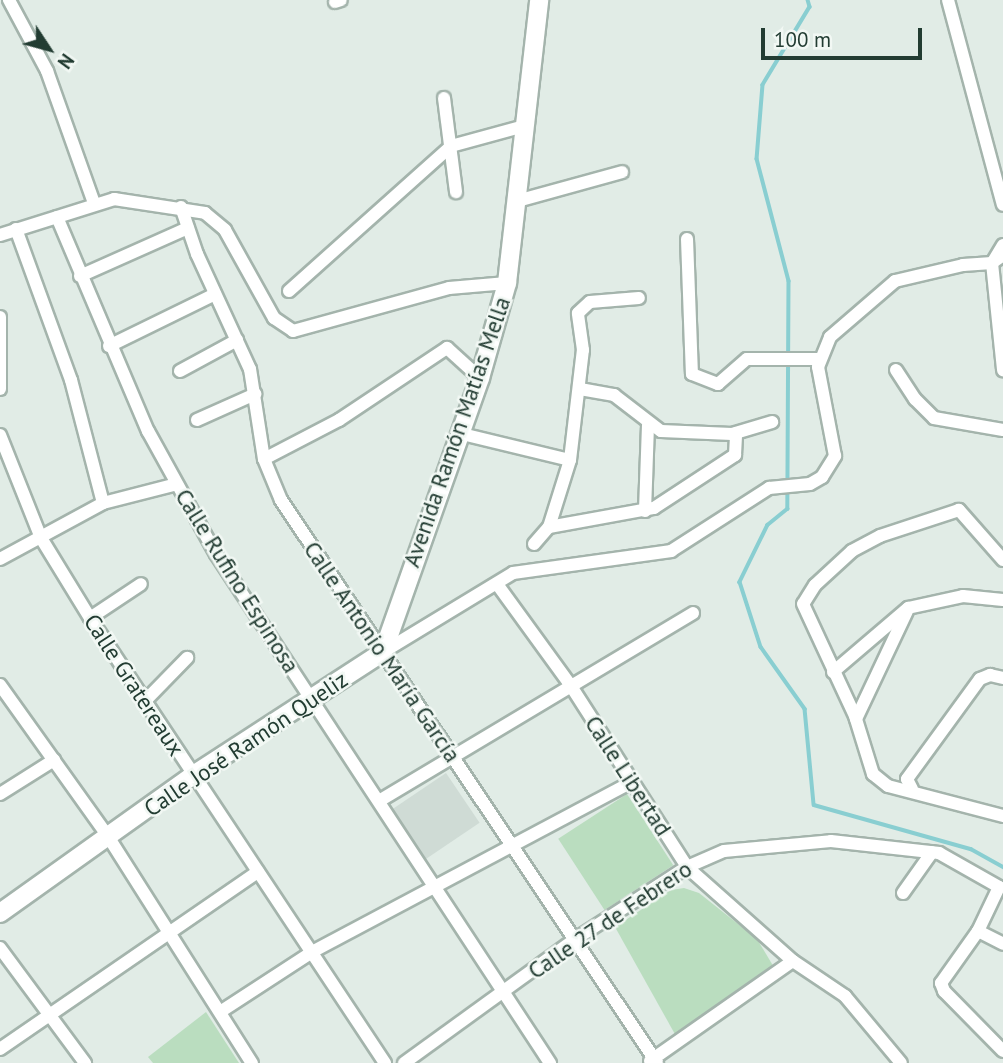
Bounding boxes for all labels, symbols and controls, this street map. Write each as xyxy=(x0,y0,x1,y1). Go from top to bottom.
north arrow xyxy=(14,14,84,84)
scale bar xyxy=(765,14,926,58)
text: 100 m xyxy=(774,26,831,53)
text: N xyxy=(53,49,79,73)
street label: Avenida Ramón Matías Mella xyxy=(398,293,516,571)
street label: Calle Rufino Espinosa xyxy=(169,484,305,678)
street label: Calle Antonio María García xyxy=(298,536,466,768)
street label: Calle Gratereaux xyxy=(78,609,190,761)
street label: Calle José Ramón Queliz xyxy=(139,666,353,822)
street label: Calle Libertad xyxy=(579,711,677,841)
street label: Calle 27 de Febrero xyxy=(523,855,697,985)

